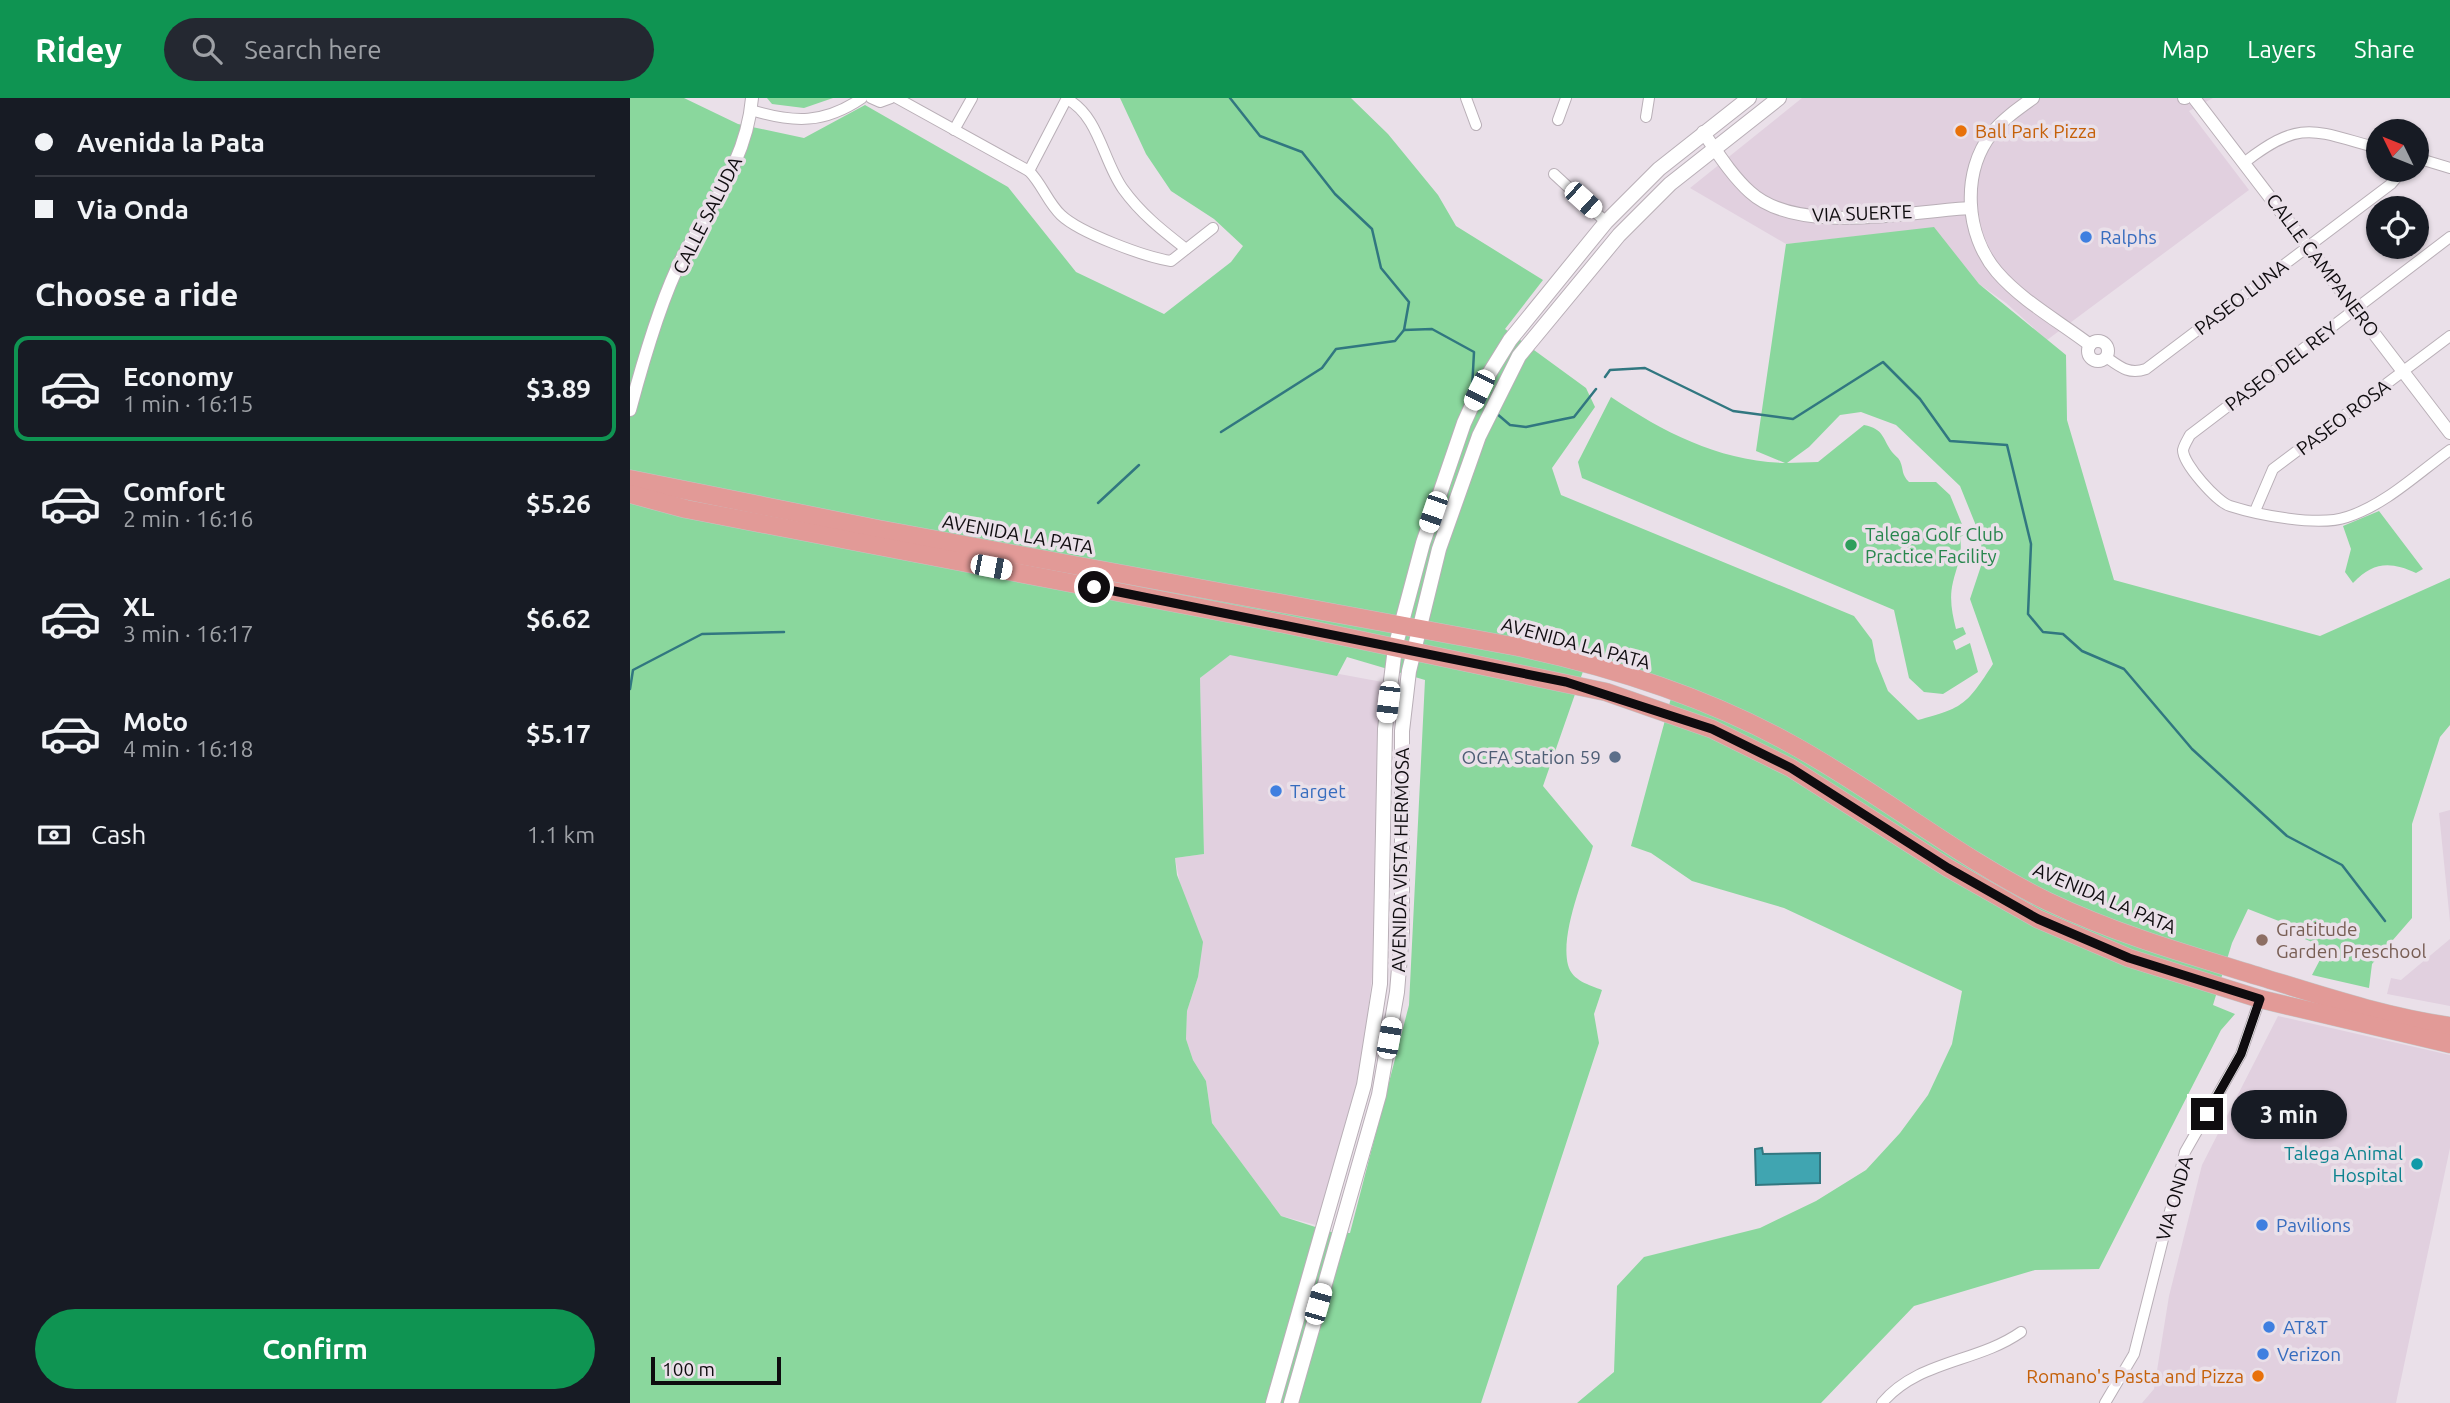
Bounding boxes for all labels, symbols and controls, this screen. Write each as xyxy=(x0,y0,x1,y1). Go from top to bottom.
search box xyxy=(164,18,654,81)
icon: search xyxy=(188,30,226,68)
text: Ridey xyxy=(35,31,122,68)
text: Search here xyxy=(244,35,382,64)
text: Map xyxy=(2162,36,2209,63)
text: Layers xyxy=(2247,36,2316,63)
text: Share xyxy=(2354,36,2415,63)
north arrow xyxy=(2366,119,2429,182)
map controls xyxy=(2366,119,2429,259)
place label: Ball Park Pizza xyxy=(1975,120,2096,142)
marker: Ball Park Pizza xyxy=(1953,123,1969,139)
text: Avenida la Pata xyxy=(77,128,265,157)
street label: CALLE SALUDA xyxy=(668,152,746,278)
car xyxy=(1561,178,1606,222)
street label: CALLE CAMPANERO xyxy=(2262,189,2384,341)
text: Via Onda xyxy=(77,195,189,224)
button: locate xyxy=(2366,196,2429,259)
street label: VIA SUERTE xyxy=(1811,200,1913,226)
place label: Ralphs xyxy=(2100,226,2157,248)
marker: Ralphs xyxy=(2078,229,2094,245)
street label: PASEO LUNA xyxy=(2190,254,2292,339)
text: Choose a ride xyxy=(35,276,238,312)
street label: PASEO DEL REY xyxy=(2221,317,2341,415)
icon: car xyxy=(39,357,102,420)
text: Economy xyxy=(123,362,233,391)
car xyxy=(1461,367,1498,413)
text: $3.89 xyxy=(526,374,591,403)
street label: PASEO ROSA xyxy=(2292,374,2395,459)
text: 1 min · 16:15 xyxy=(123,391,254,416)
icon: car xyxy=(39,472,102,535)
text: Comfort xyxy=(123,477,226,506)
text: $5.26 xyxy=(526,489,591,518)
car xyxy=(1417,489,1450,535)
text: 2 min · 16:16 xyxy=(123,506,254,531)
street label: AVENIDA LA PATA xyxy=(941,510,1096,558)
place label: Talega Golf Club Practice Facility xyxy=(1865,523,2004,567)
marker: Talega Golf Club Practice Facility xyxy=(1843,537,1859,553)
car xyxy=(969,553,1014,581)
route start xyxy=(1078,571,1110,603)
icon: car xyxy=(39,587,102,650)
text: XL xyxy=(123,592,154,621)
text: $6.62 xyxy=(526,604,591,633)
street label: AVENIDA LA PATA xyxy=(1499,613,1653,674)
text: 3 min · 16:17 xyxy=(123,621,254,646)
car xyxy=(1376,680,1401,724)
icon: car xyxy=(39,702,102,765)
text: Moto xyxy=(123,707,188,736)
text: $5.17 xyxy=(526,719,591,748)
text: 4 min · 16:18 xyxy=(123,736,254,761)
place label: OCFA Station 59 xyxy=(1462,746,1601,768)
street label: AVENIDA VISTA HERMOSA xyxy=(1387,747,1413,973)
marker: OCFA Station 59 xyxy=(1607,749,1623,765)
place label: Target xyxy=(1290,780,1346,802)
marker: Target xyxy=(1268,783,1284,799)
icon: cash xyxy=(35,816,73,854)
text: Cash xyxy=(91,820,146,849)
text: 1.1 km xyxy=(527,822,595,847)
street label: AVENIDA LA PATA xyxy=(2030,858,2180,938)
place label: Gratitude Garden Preschool xyxy=(2276,918,2427,962)
marker: Gratitude Garden Preschool xyxy=(2254,932,2270,948)
car xyxy=(1376,1015,1403,1061)
callout: 3 min xyxy=(2232,1090,2347,1138)
route end xyxy=(2191,1098,2223,1130)
text: 3 min xyxy=(2260,1102,2318,1127)
place label: Talega Animal Hospital xyxy=(2284,1142,2403,1186)
street label: VIA ONDA xyxy=(2151,1152,2197,1243)
marker: Talega Animal Hospital xyxy=(2409,1156,2425,1172)
place label: Pavilions xyxy=(2276,1214,2351,1236)
marker: Pavilions xyxy=(2254,1217,2270,1233)
car xyxy=(1303,1281,1334,1327)
button: Confirm xyxy=(35,1309,595,1389)
place label: AT&T xyxy=(2283,1316,2328,1338)
marker: AT&T xyxy=(2261,1319,2277,1335)
place label: Verizon xyxy=(2277,1343,2341,1365)
marker: Verizon xyxy=(2255,1346,2271,1362)
scale bar xyxy=(651,1354,780,1386)
text: 100 m xyxy=(662,1358,715,1380)
place label: Romano's Pasta and Pizza xyxy=(2026,1365,2244,1387)
marker: Romano's Pasta and Pizza xyxy=(2250,1368,2266,1384)

